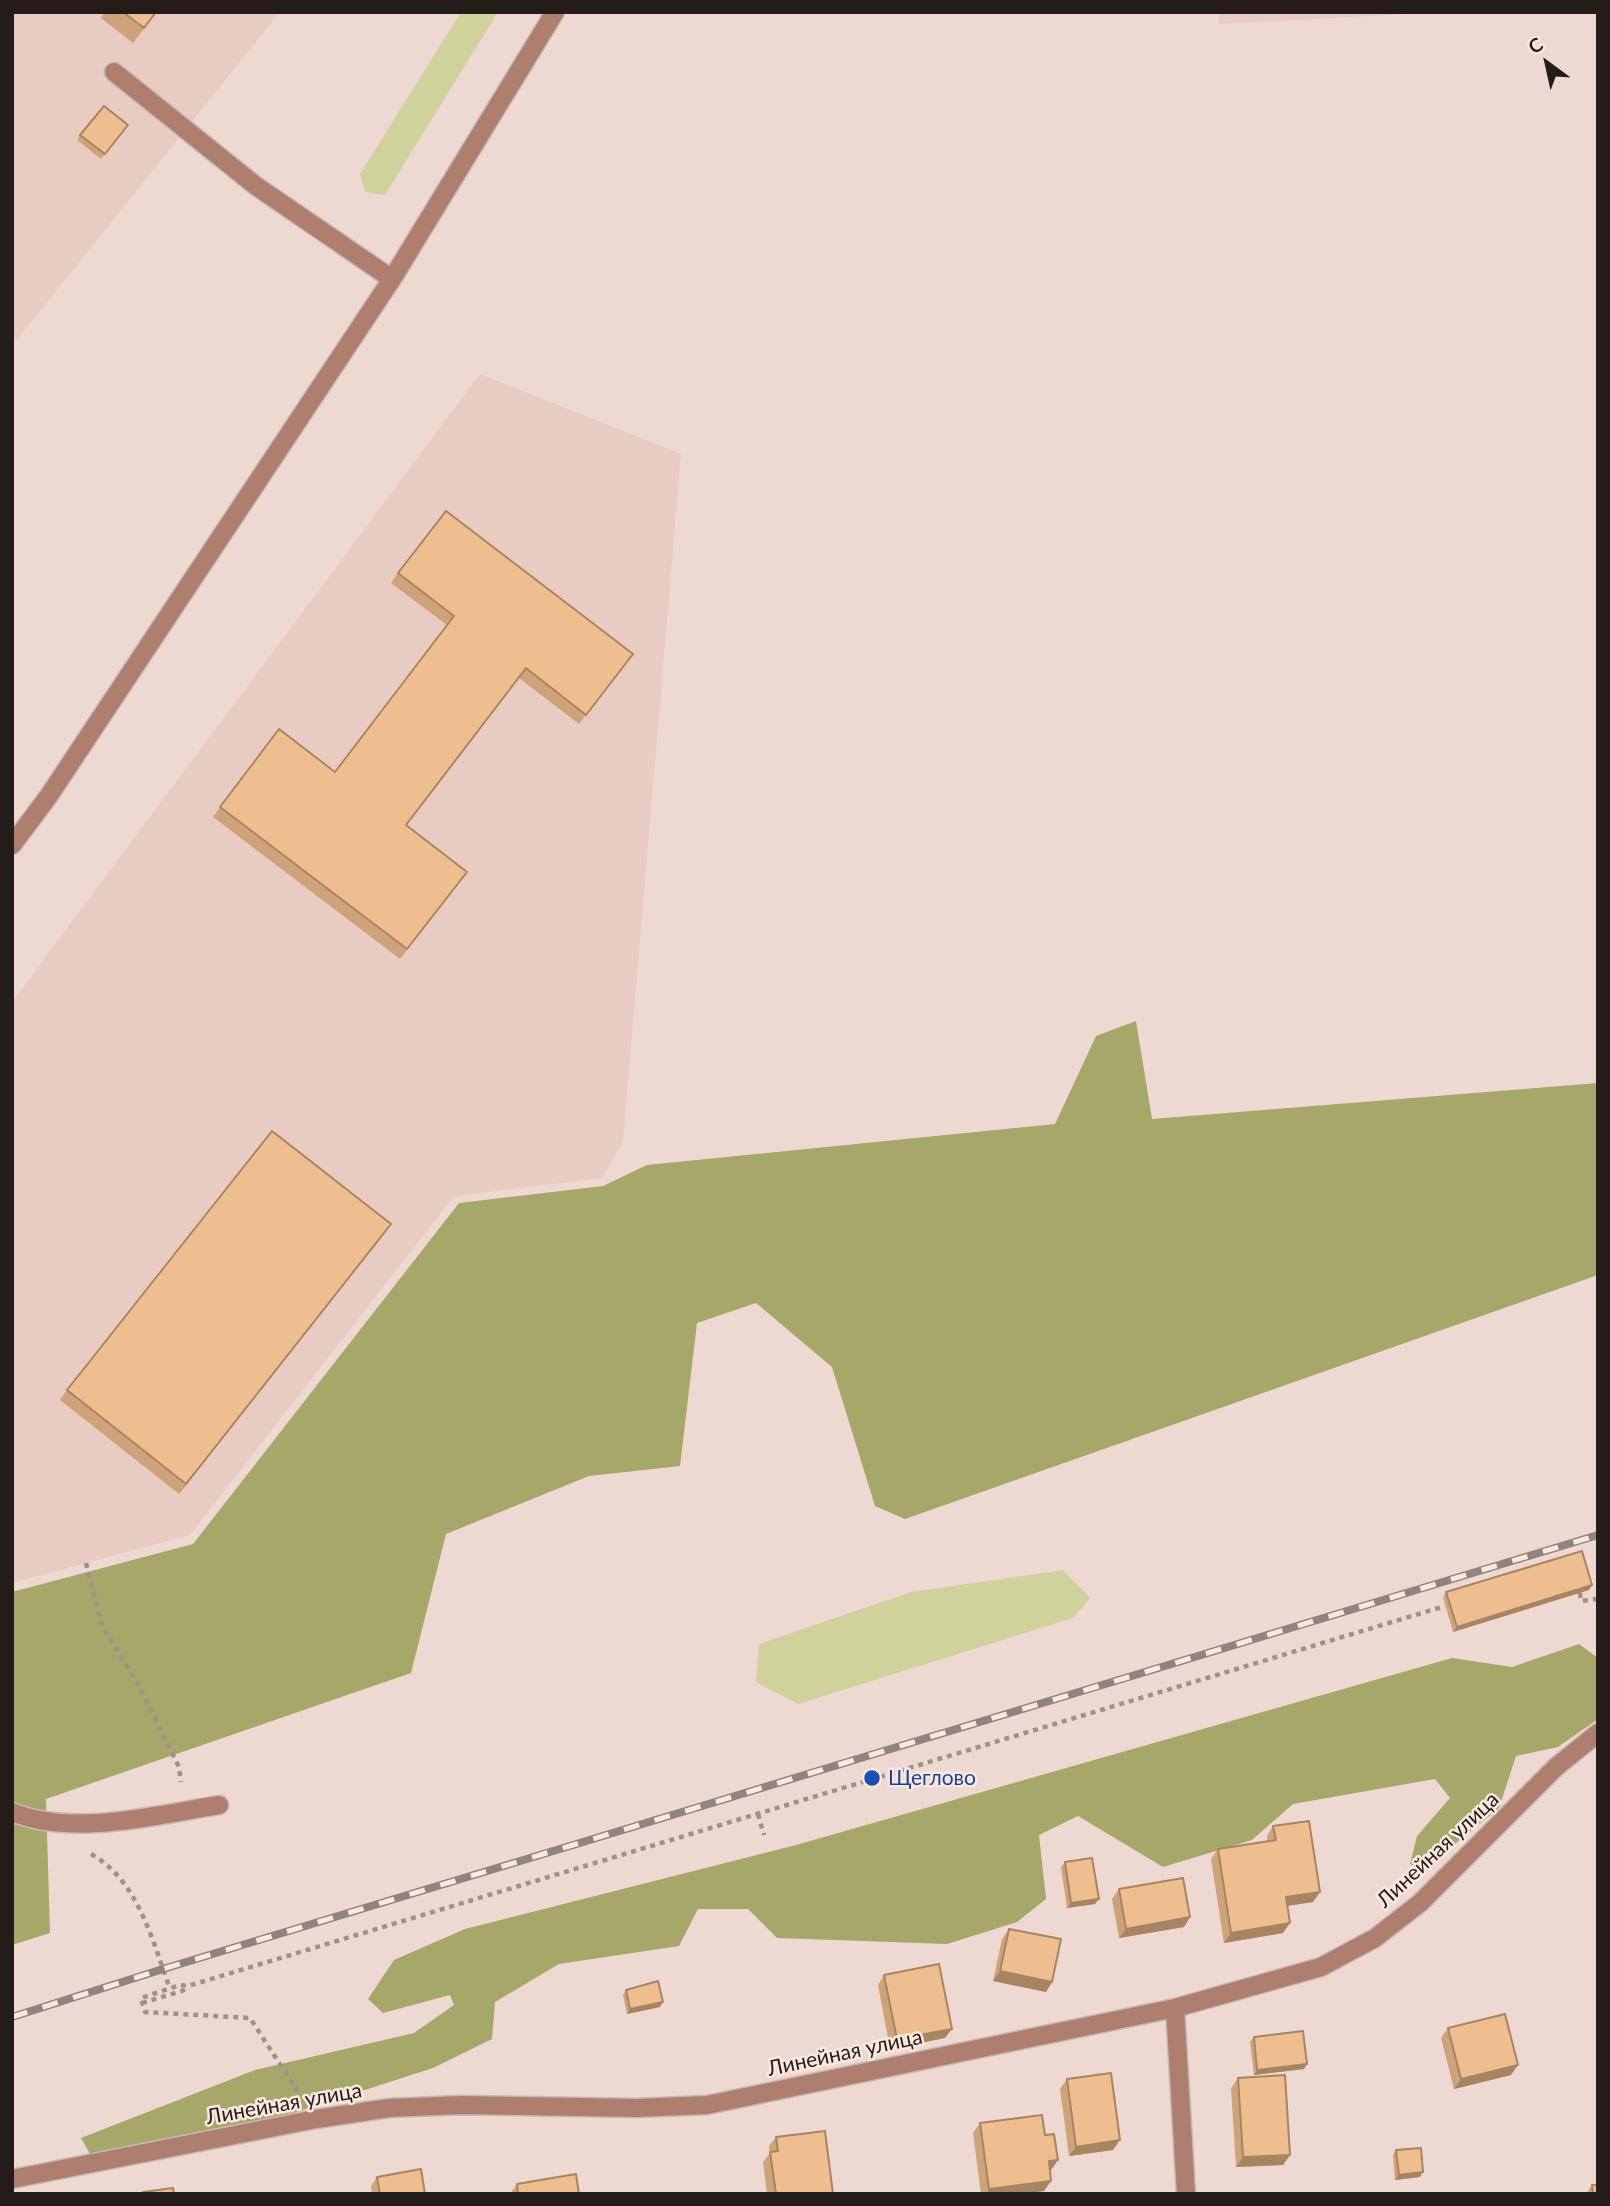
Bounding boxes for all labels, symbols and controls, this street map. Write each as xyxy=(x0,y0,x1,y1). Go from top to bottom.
north arrow xyxy=(1512,28,1582,98)
text: С xyxy=(1524,32,1547,58)
place label: Щеглово xyxy=(888,1765,976,1791)
marker: Щеглово xyxy=(862,1768,882,1788)
street label: Линейная улица xyxy=(1372,1787,1504,1913)
street label: Линейная улица xyxy=(765,2024,925,2082)
street label: Линейная улица xyxy=(204,2078,364,2130)

